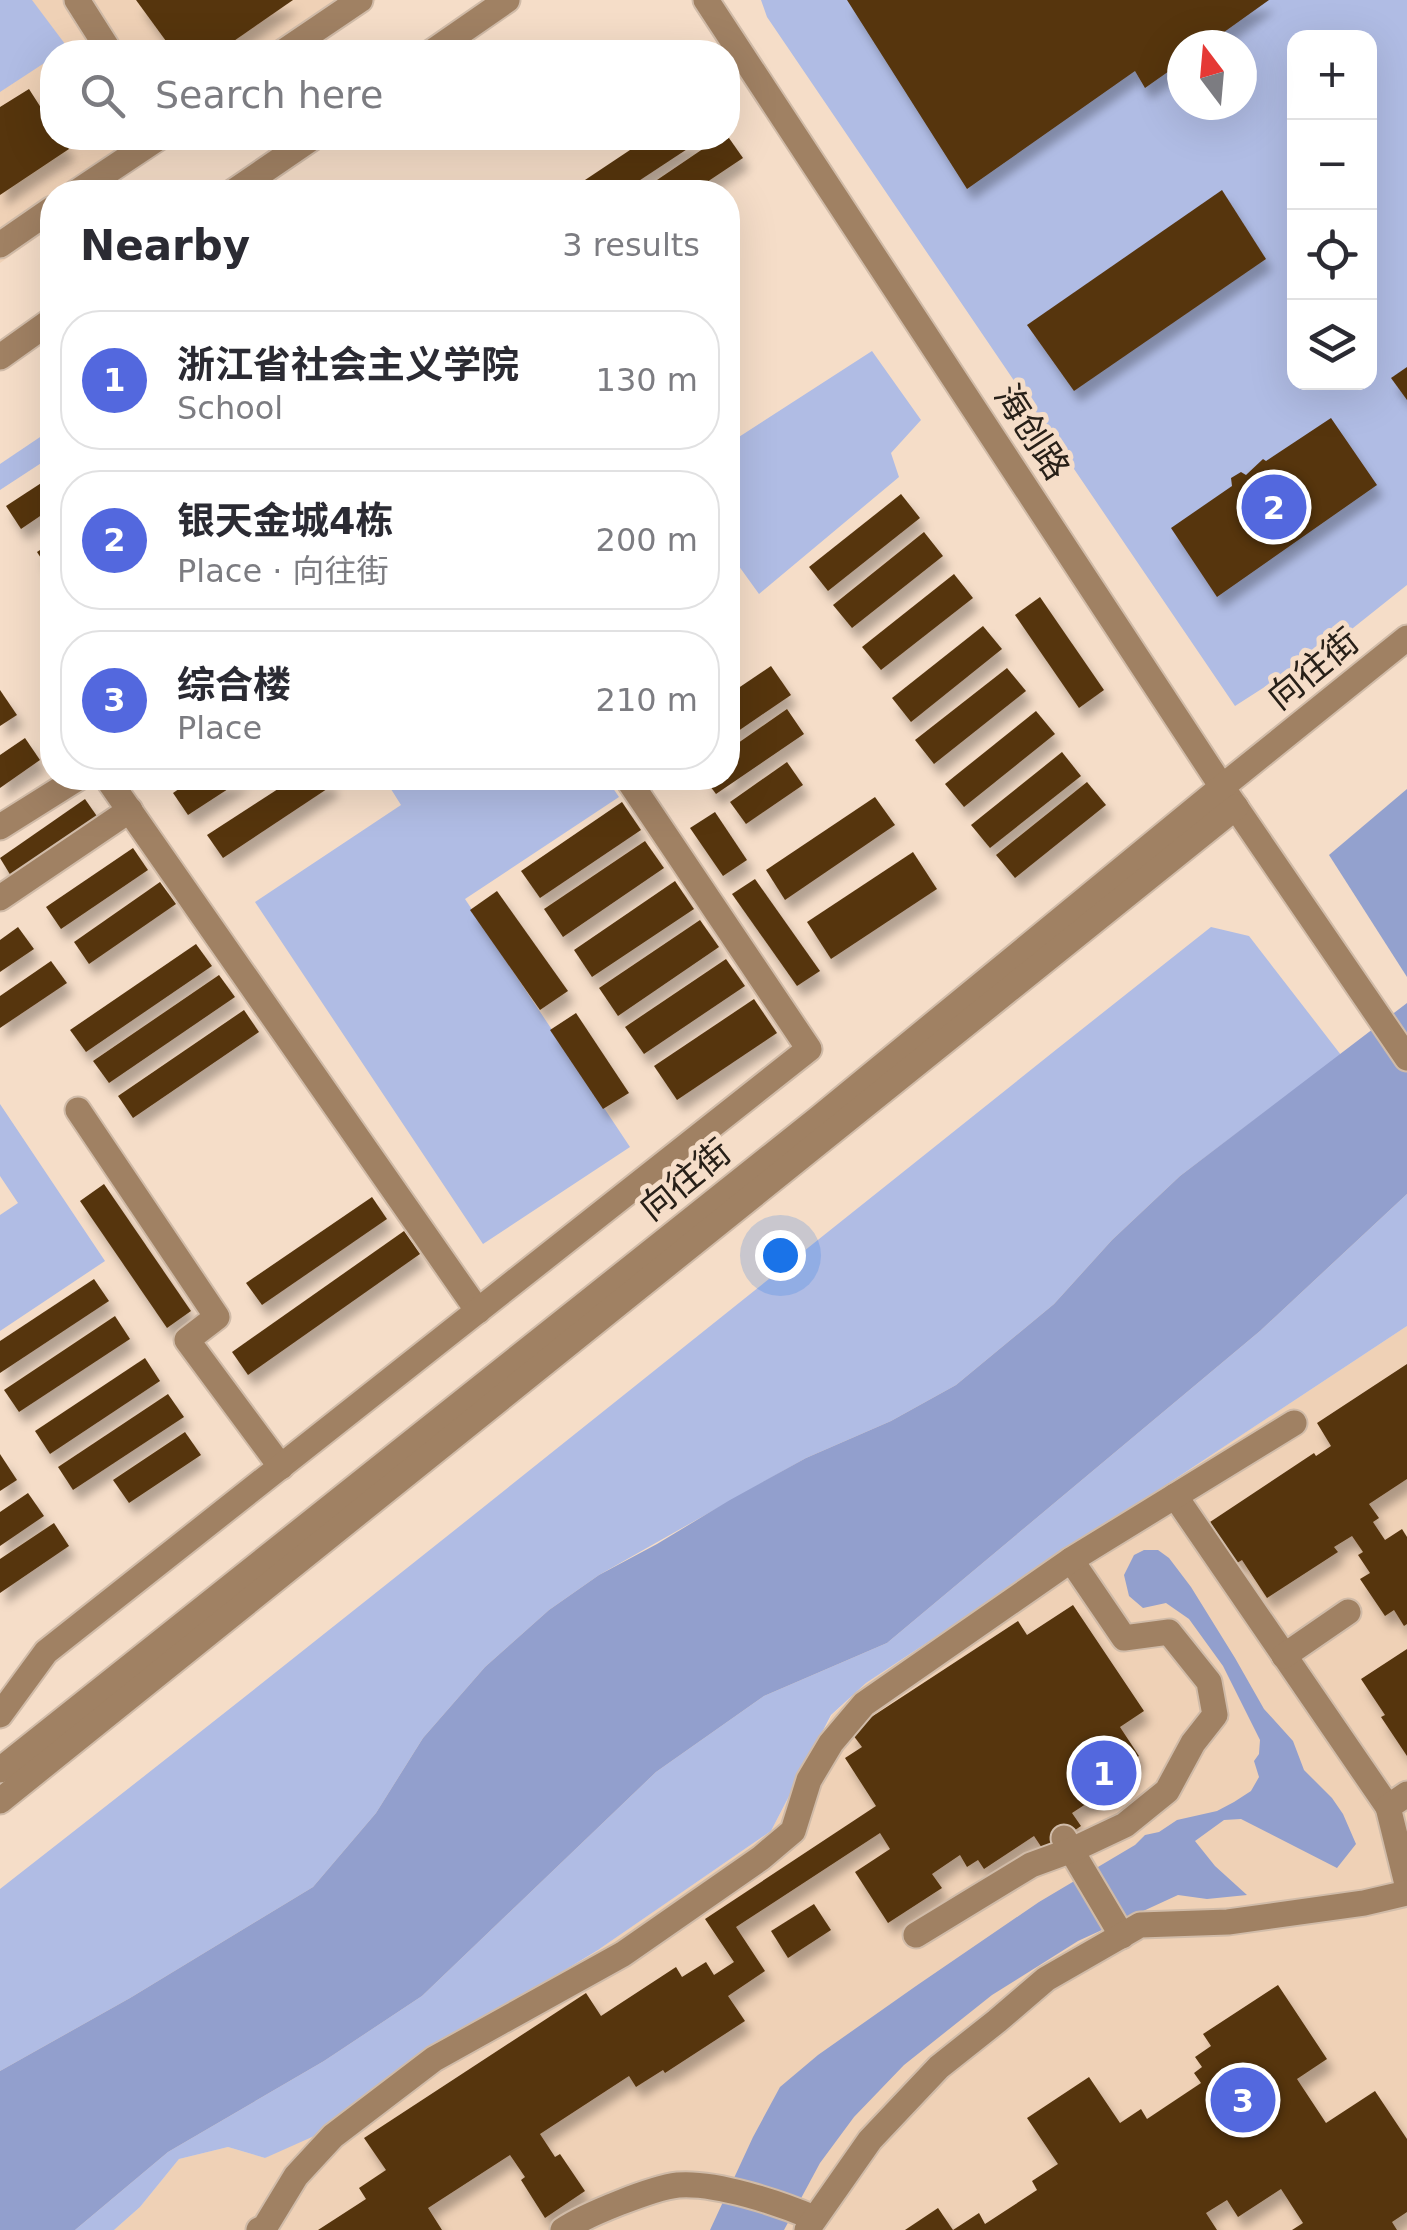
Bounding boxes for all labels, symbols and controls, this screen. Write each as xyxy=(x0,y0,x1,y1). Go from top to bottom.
north arrow xyxy=(1167,30,1257,120)
map controls xyxy=(1287,30,1377,390)
button: + xyxy=(1287,30,1377,120)
search box xyxy=(40,40,740,150)
icon: search xyxy=(75,68,130,123)
text: Search here xyxy=(155,73,383,117)
button: − xyxy=(1287,120,1377,210)
button: locate xyxy=(1287,210,1377,300)
text: Nearby xyxy=(80,221,250,270)
text: 3 results xyxy=(562,226,700,264)
button: layers xyxy=(1287,300,1377,390)
text: 浙江省社会主义学院 xyxy=(177,343,519,387)
text: 1 xyxy=(103,361,126,399)
text: 130 m xyxy=(596,361,698,399)
street label: 海创路 xyxy=(987,377,1077,487)
text: School xyxy=(177,389,283,427)
pin: 2 xyxy=(1242,470,1306,544)
text: 银天金城4栋 xyxy=(177,499,393,543)
text: 2 xyxy=(103,521,126,559)
text: 200 m xyxy=(596,521,698,559)
text: Place · 向往街 xyxy=(177,552,389,590)
street label: 向往街 xyxy=(1260,620,1366,718)
text: 综合楼 xyxy=(177,663,291,707)
text: 3 xyxy=(103,681,126,719)
text: 210 m xyxy=(596,681,698,719)
text: Place xyxy=(177,709,262,747)
street label: 向往街 xyxy=(632,1131,738,1229)
your location xyxy=(755,1230,806,1281)
pin: 1 xyxy=(1072,1736,1136,1810)
pin: 3 xyxy=(1210,2062,1276,2138)

